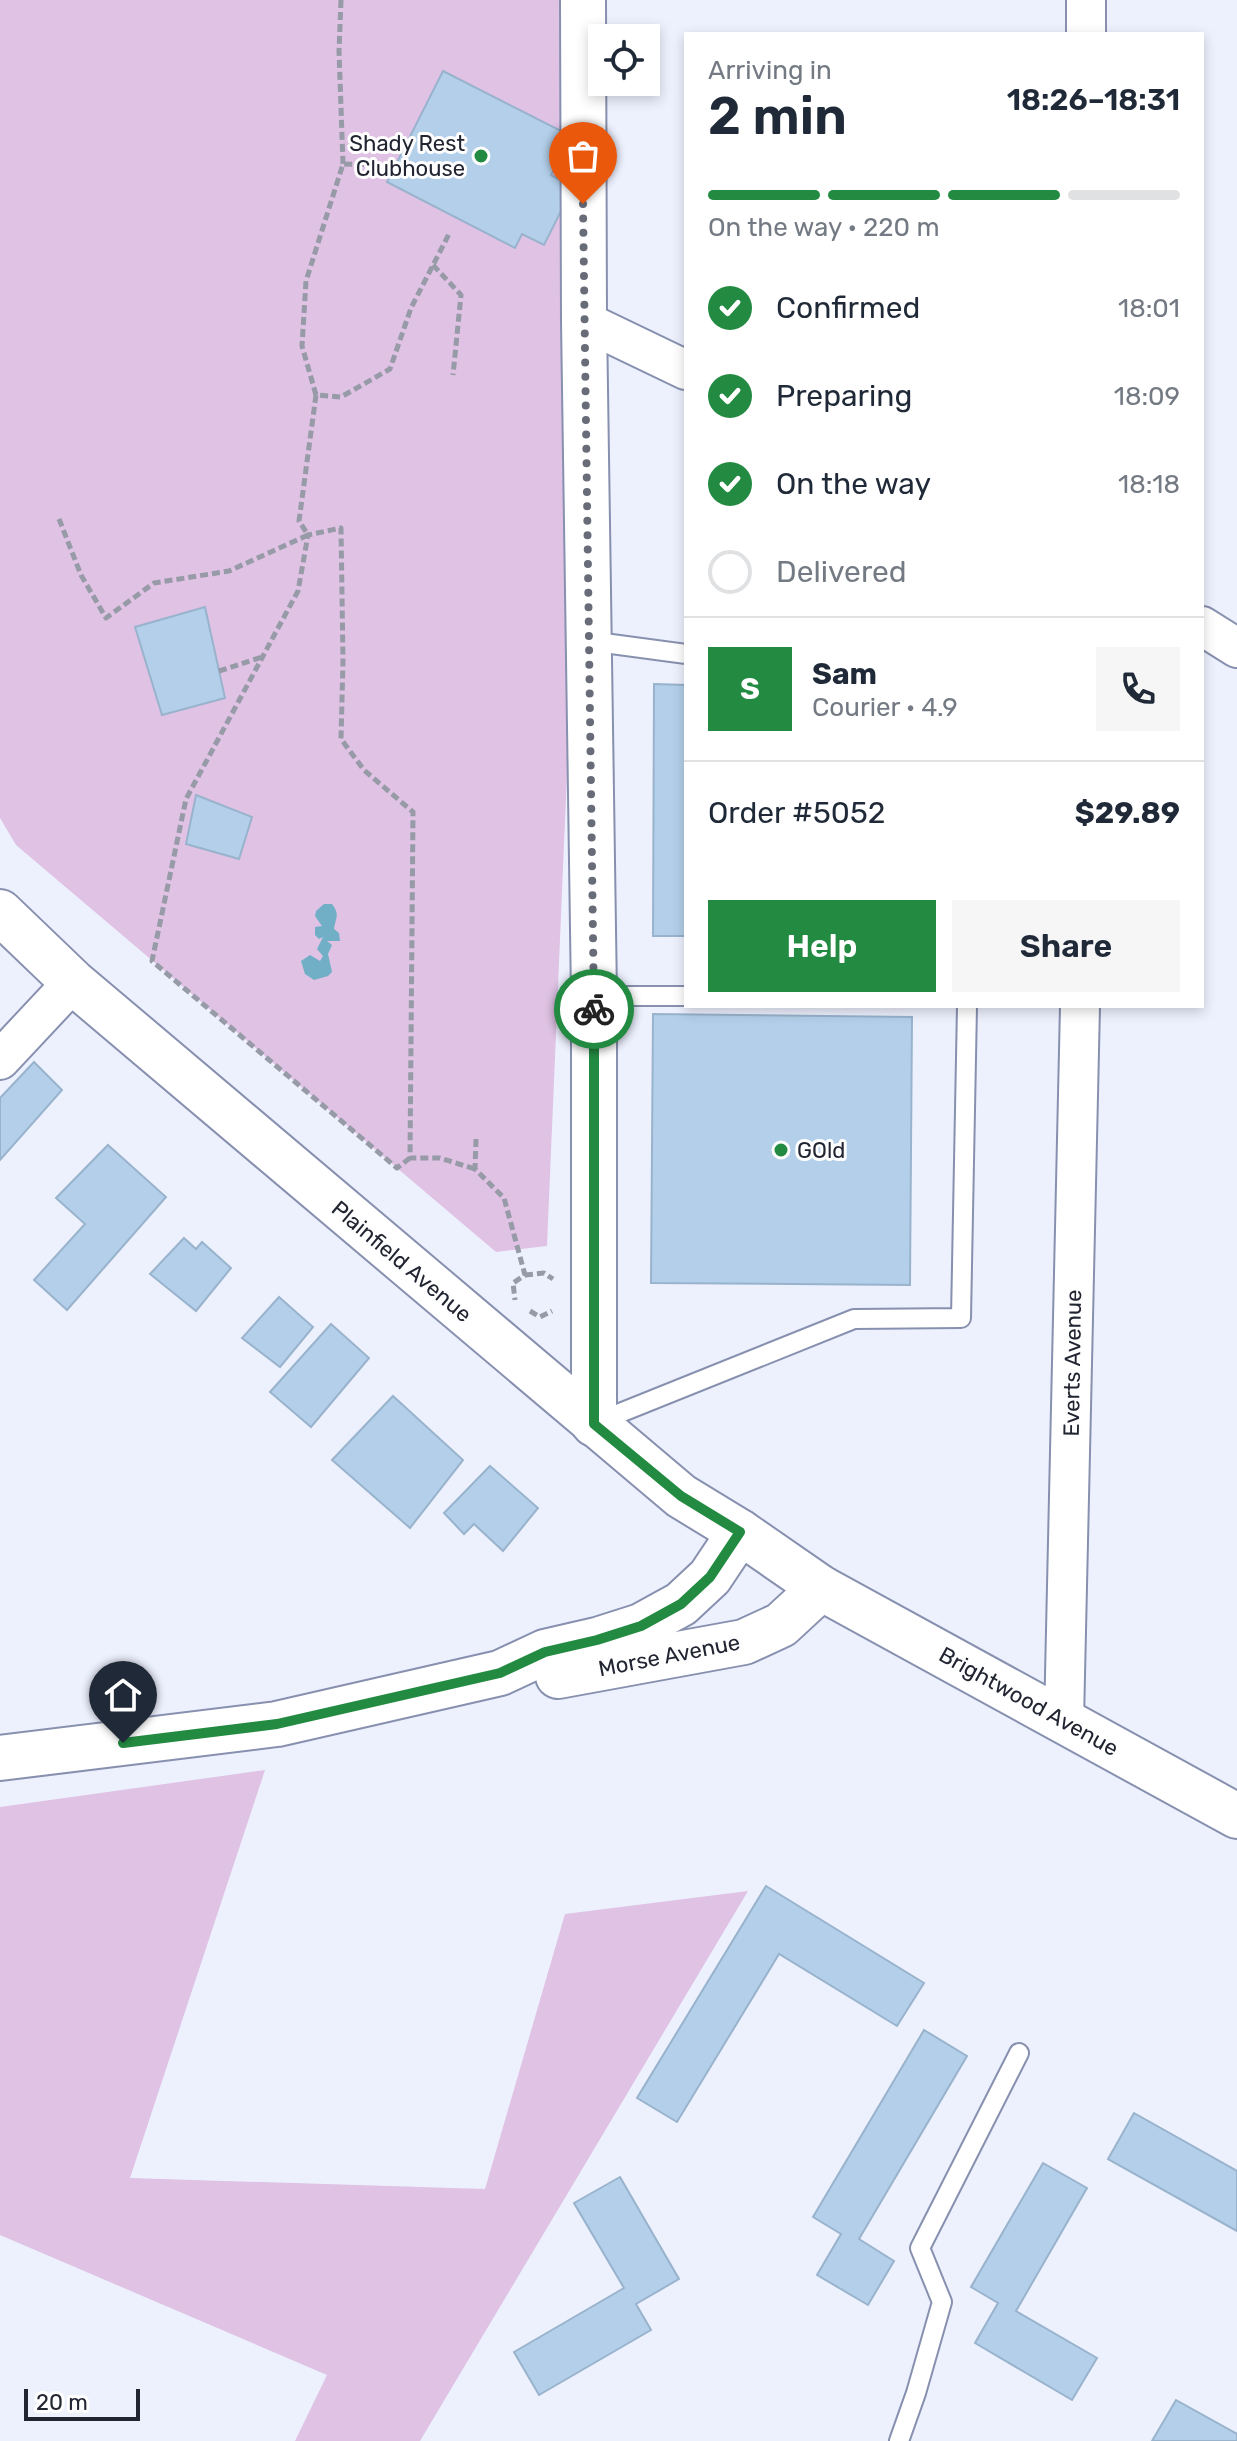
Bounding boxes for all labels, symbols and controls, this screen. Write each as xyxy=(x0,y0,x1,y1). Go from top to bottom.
map controls xyxy=(588,24,660,96)
button: locate xyxy=(588,24,660,96)
text: Arriving in xyxy=(708,55,832,86)
text: 18:26–18:31 xyxy=(1007,82,1180,118)
text: 2 min xyxy=(708,85,847,147)
pin xyxy=(549,122,617,204)
place label: Shady Rest Clubhouse xyxy=(349,130,465,182)
icon: bag xyxy=(561,134,605,178)
marker: Shady Rest Clubhouse xyxy=(472,147,490,165)
text: On the way · 220 m xyxy=(708,212,940,243)
icon: check xyxy=(708,286,752,330)
text: Confirmed xyxy=(776,290,920,326)
text: 18:01 xyxy=(1118,293,1180,324)
icon: check xyxy=(708,374,752,418)
text: Preparing xyxy=(776,378,912,414)
text: 18:09 xyxy=(1114,381,1180,412)
icon: check xyxy=(708,462,752,506)
text: On the way xyxy=(776,466,931,502)
text: 18:18 xyxy=(1118,469,1180,500)
text: Delivered xyxy=(776,554,907,590)
button: phone xyxy=(1096,647,1180,731)
text: Sam xyxy=(812,656,877,692)
text: S xyxy=(740,671,760,707)
text: Courier · 4.9 xyxy=(812,692,958,723)
text: Order #5052 xyxy=(708,795,885,831)
text: $29.89 xyxy=(1075,795,1180,831)
button: Help xyxy=(708,900,936,992)
button: Share xyxy=(952,900,1180,992)
courier xyxy=(554,969,634,1049)
icon: bike xyxy=(572,987,616,1031)
place label: GOld xyxy=(797,1137,845,1164)
marker: GOld xyxy=(772,1141,790,1159)
street label: Plainfield Avenue xyxy=(326,1195,477,1328)
street label: Everts Avenue xyxy=(1058,1289,1087,1437)
street label: Morse Avenue xyxy=(596,1629,742,1682)
street label: Brightwood Avenue xyxy=(934,1641,1123,1762)
pin xyxy=(89,1661,157,1743)
icon: home xyxy=(101,1673,145,1717)
scale bar xyxy=(24,2385,140,2421)
text: 20 m xyxy=(36,2389,88,2416)

